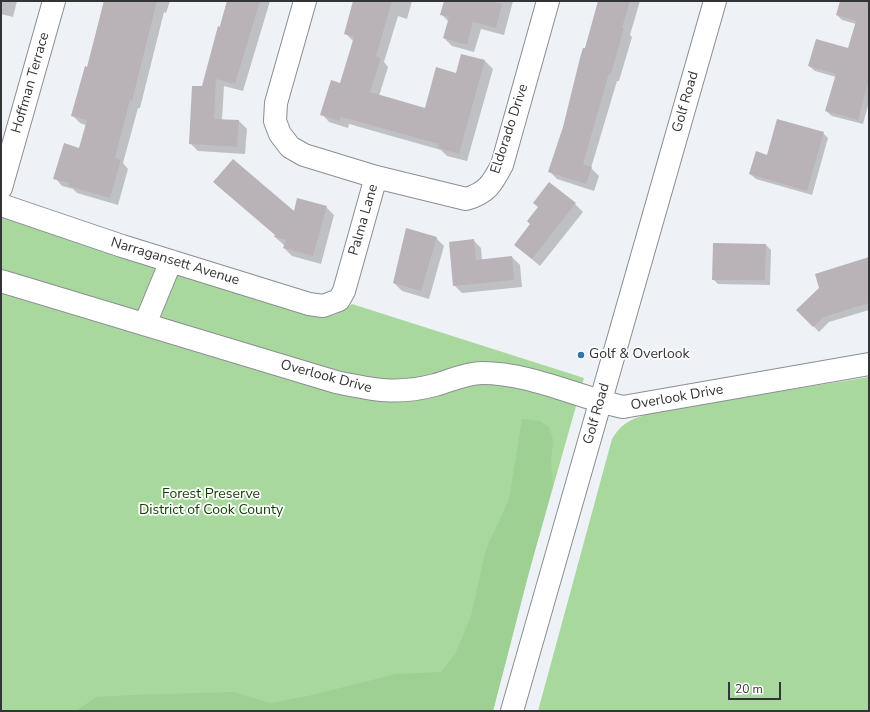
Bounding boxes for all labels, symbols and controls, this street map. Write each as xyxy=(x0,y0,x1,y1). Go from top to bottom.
street label: Hoffman Terrace xyxy=(9,31,53,135)
street label: Golf Road xyxy=(669,69,703,135)
street label: Eldorado Drive xyxy=(488,82,532,176)
street label: Palma Lane xyxy=(346,182,382,258)
street label: Narragansett Avenue xyxy=(109,234,241,290)
place label: Golf & Overlook xyxy=(589,347,689,363)
marker: Golf & Overlook xyxy=(576,350,586,360)
street label: Overlook Drive xyxy=(279,357,373,397)
street label: Golf Road xyxy=(580,381,614,447)
street label: Overlook Drive xyxy=(629,382,725,414)
park label: Forest Preserve District of Cook County xyxy=(139,487,283,520)
scale bar xyxy=(730,674,783,700)
text: 20 m xyxy=(735,681,763,697)

